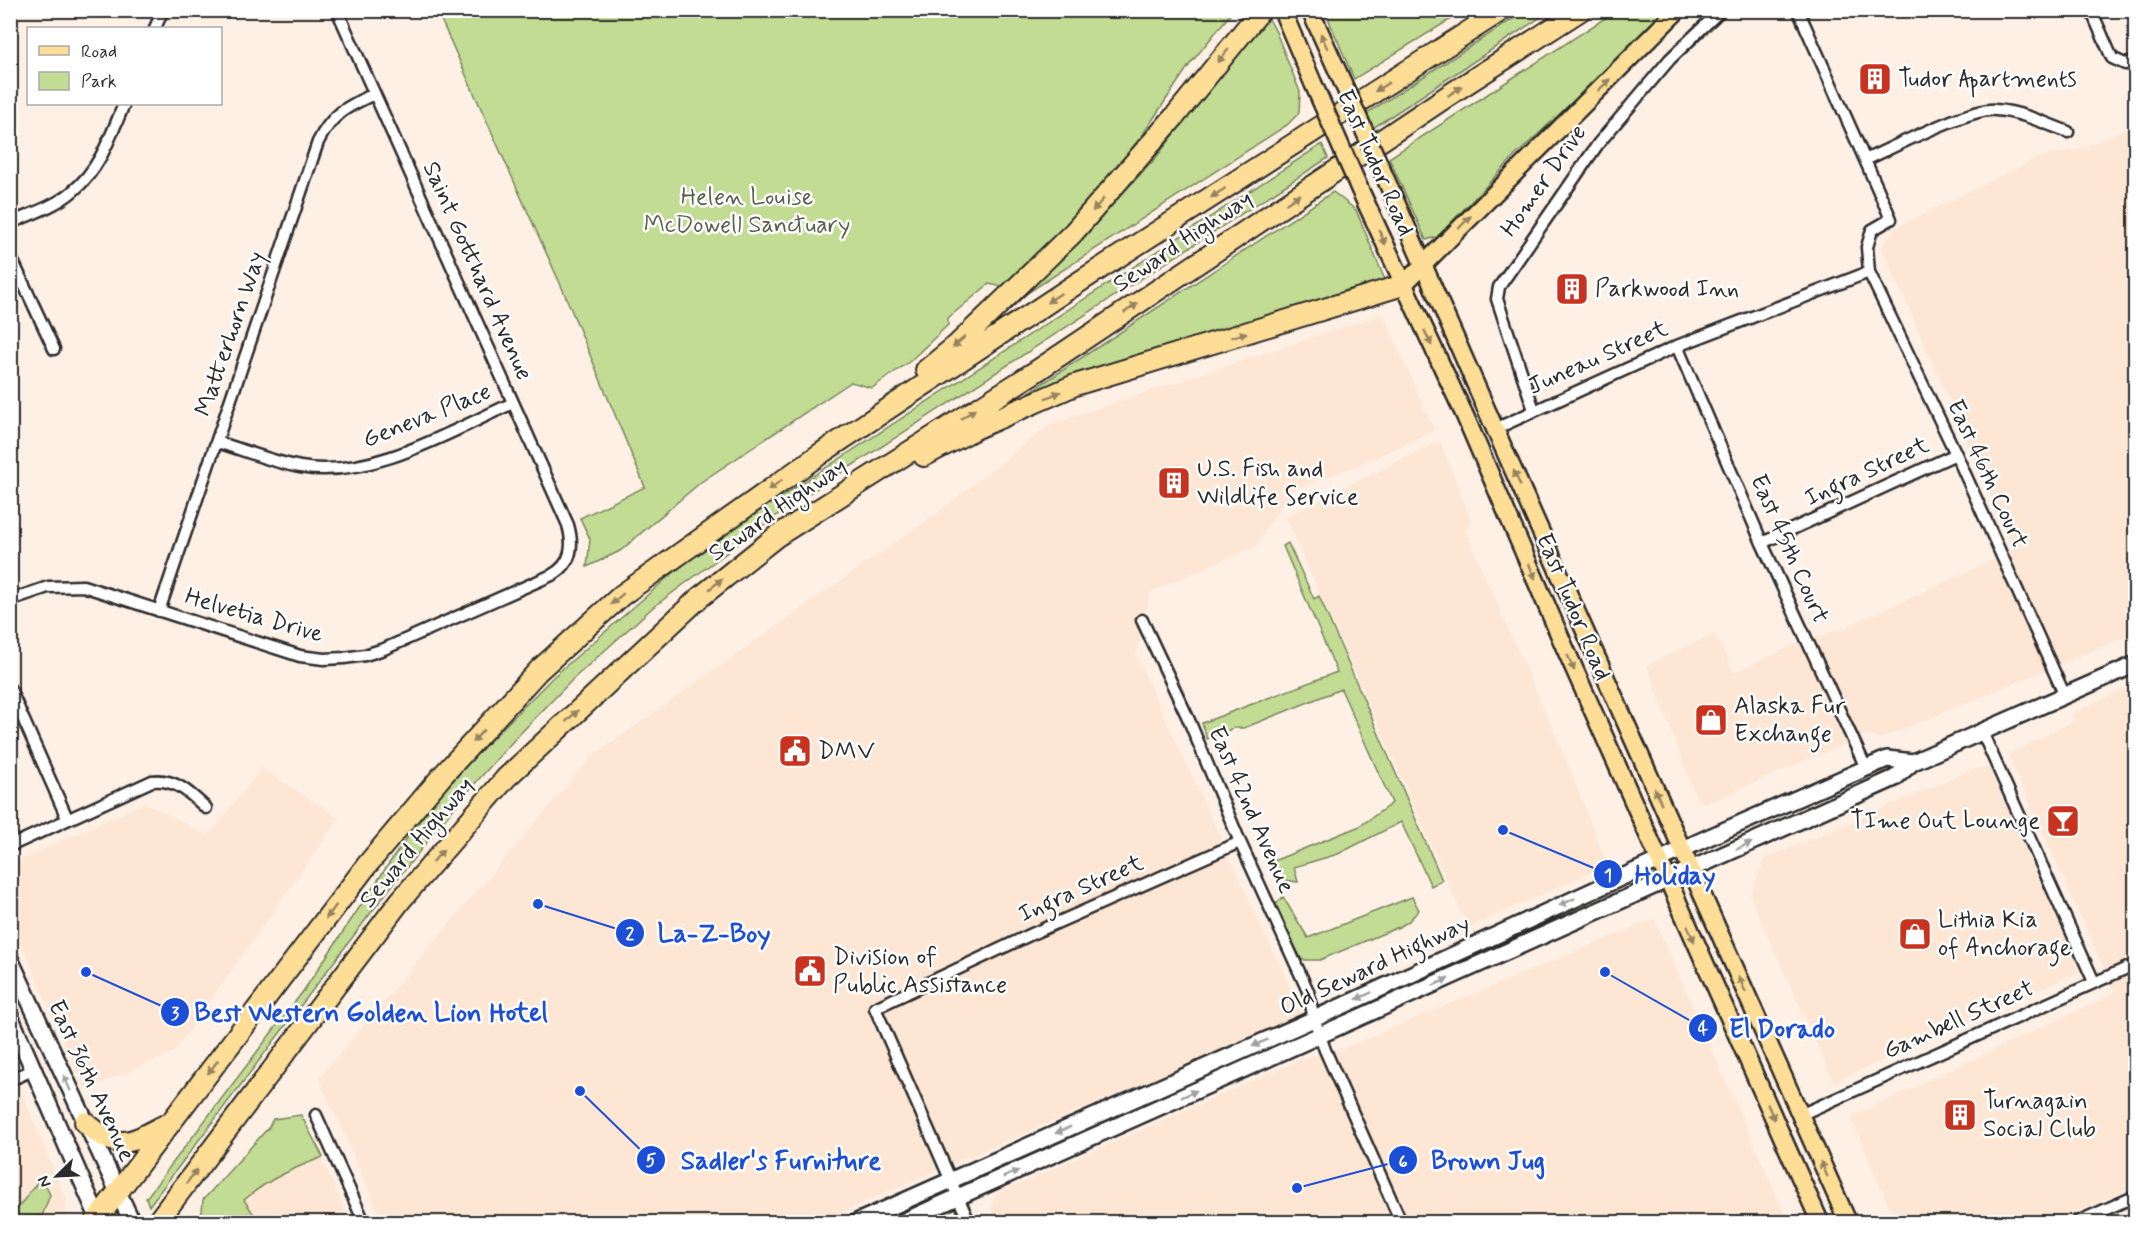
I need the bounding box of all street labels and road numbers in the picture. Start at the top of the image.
street label: East Tudor Road [1329,85,1421,241]
street label: Homer Drive [1494,119,1594,243]
street label: Saint Gotthard Avenue [415,157,539,385]
street label: Seward Highway [1107,184,1260,302]
street label: Matterhorn Way [188,247,274,421]
street label: Juneau Street [1523,313,1673,403]
street label: Geneva Place [358,376,496,456]
street label: East 46th Court [1939,395,2035,553]
street label: Ingra Street [1800,430,1935,517]
street label: Seward Highway [703,451,854,571]
street label: East 45th Court [1742,470,1836,628]
street label: East Tudor Road [1528,529,1618,685]
street label: Helvetia Drive [181,581,327,651]
street label: East 42nd Avenue [1200,722,1302,899]
street label: Seward Highway [353,771,483,916]
street label: Ingra Street [1014,848,1149,933]
street label: Old Seward Highway [1275,908,1476,1026]
street label: Gambell Street [1879,973,2039,1067]
street label: East 36th Avenue [40,995,142,1167]

